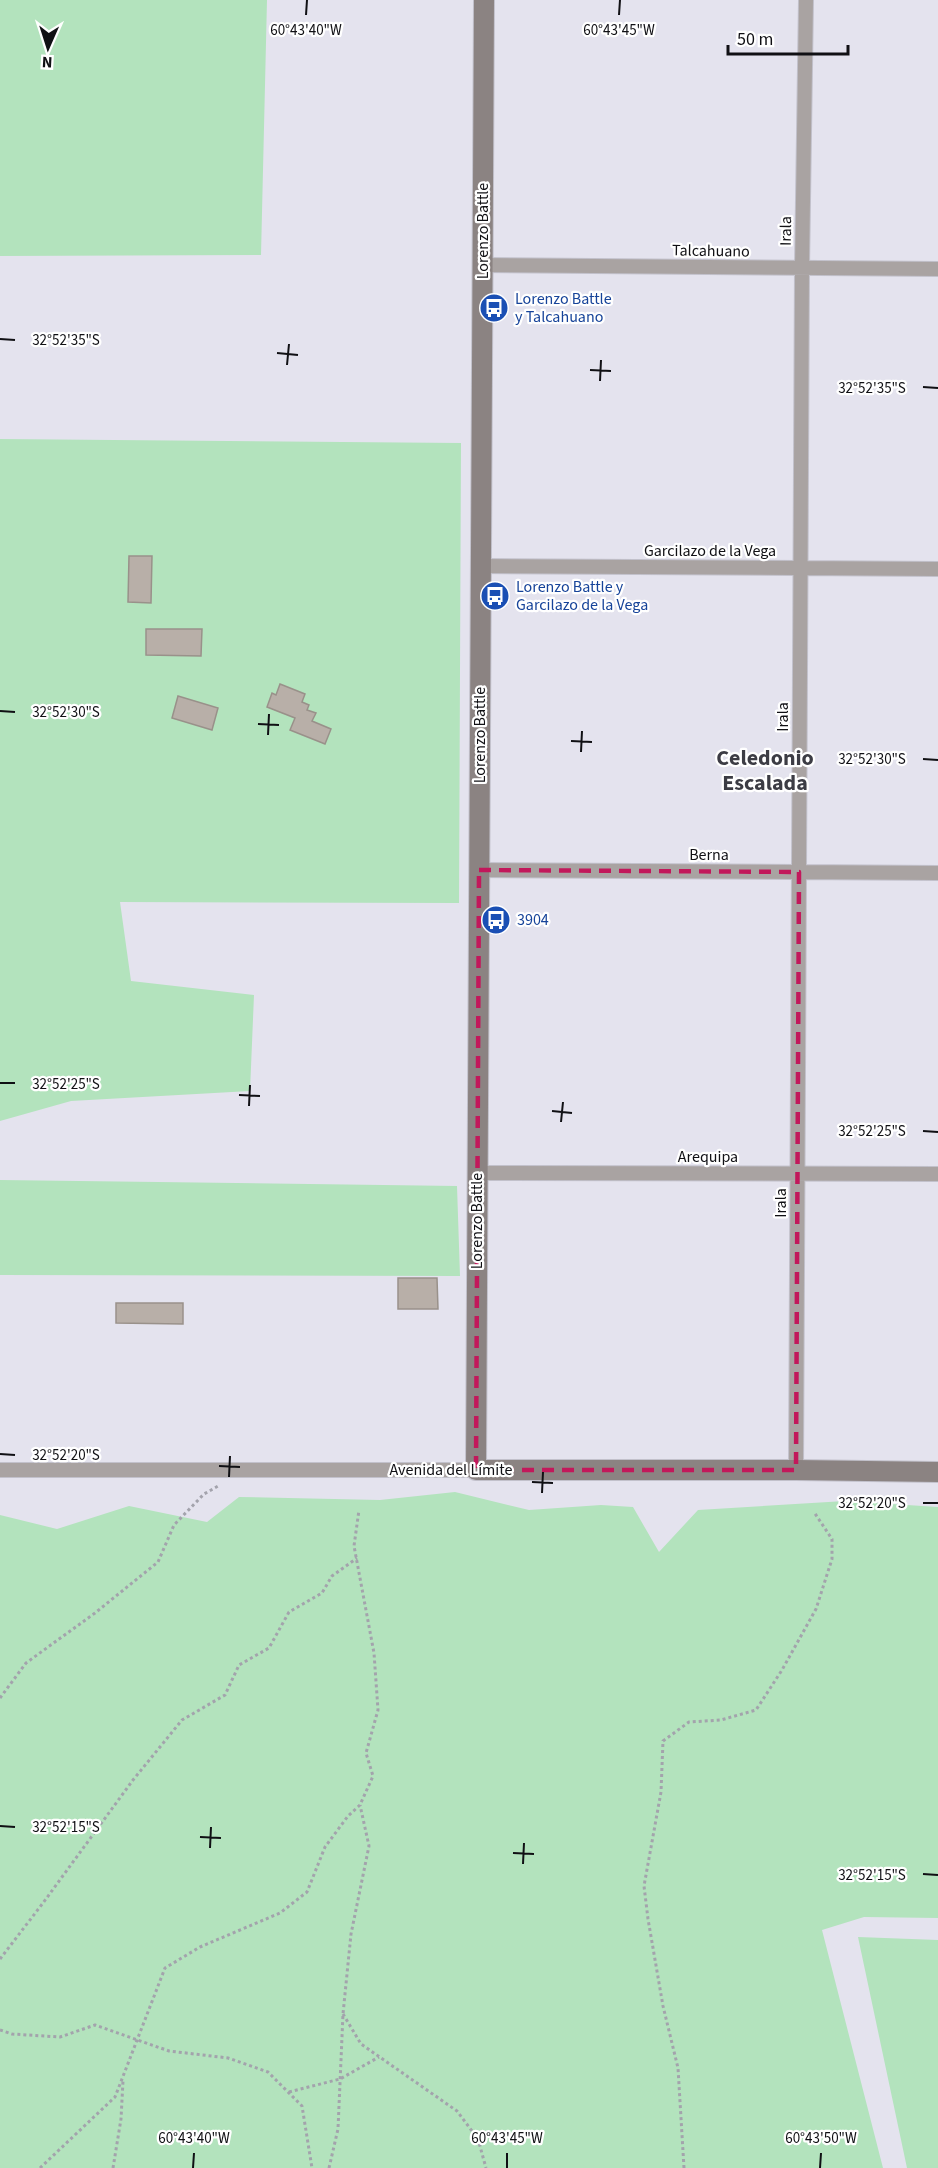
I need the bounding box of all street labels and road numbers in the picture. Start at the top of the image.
street label: Lorenzo Battle [472,183,494,279]
street label: Irala [775,216,797,246]
street label: Talcahuano [672,239,750,263]
street label: Garcilazo de la Vega [644,540,776,562]
street label: Lorenzo Battle [469,687,491,783]
street label: Irala [772,702,794,732]
street label: Berna [689,844,729,866]
street label: Arequipa [678,1146,738,1168]
street label: Lorenzo Battle [466,1173,488,1269]
street label: Irala [770,1188,792,1218]
street label: Avenida del Límite [390,1459,513,1481]

